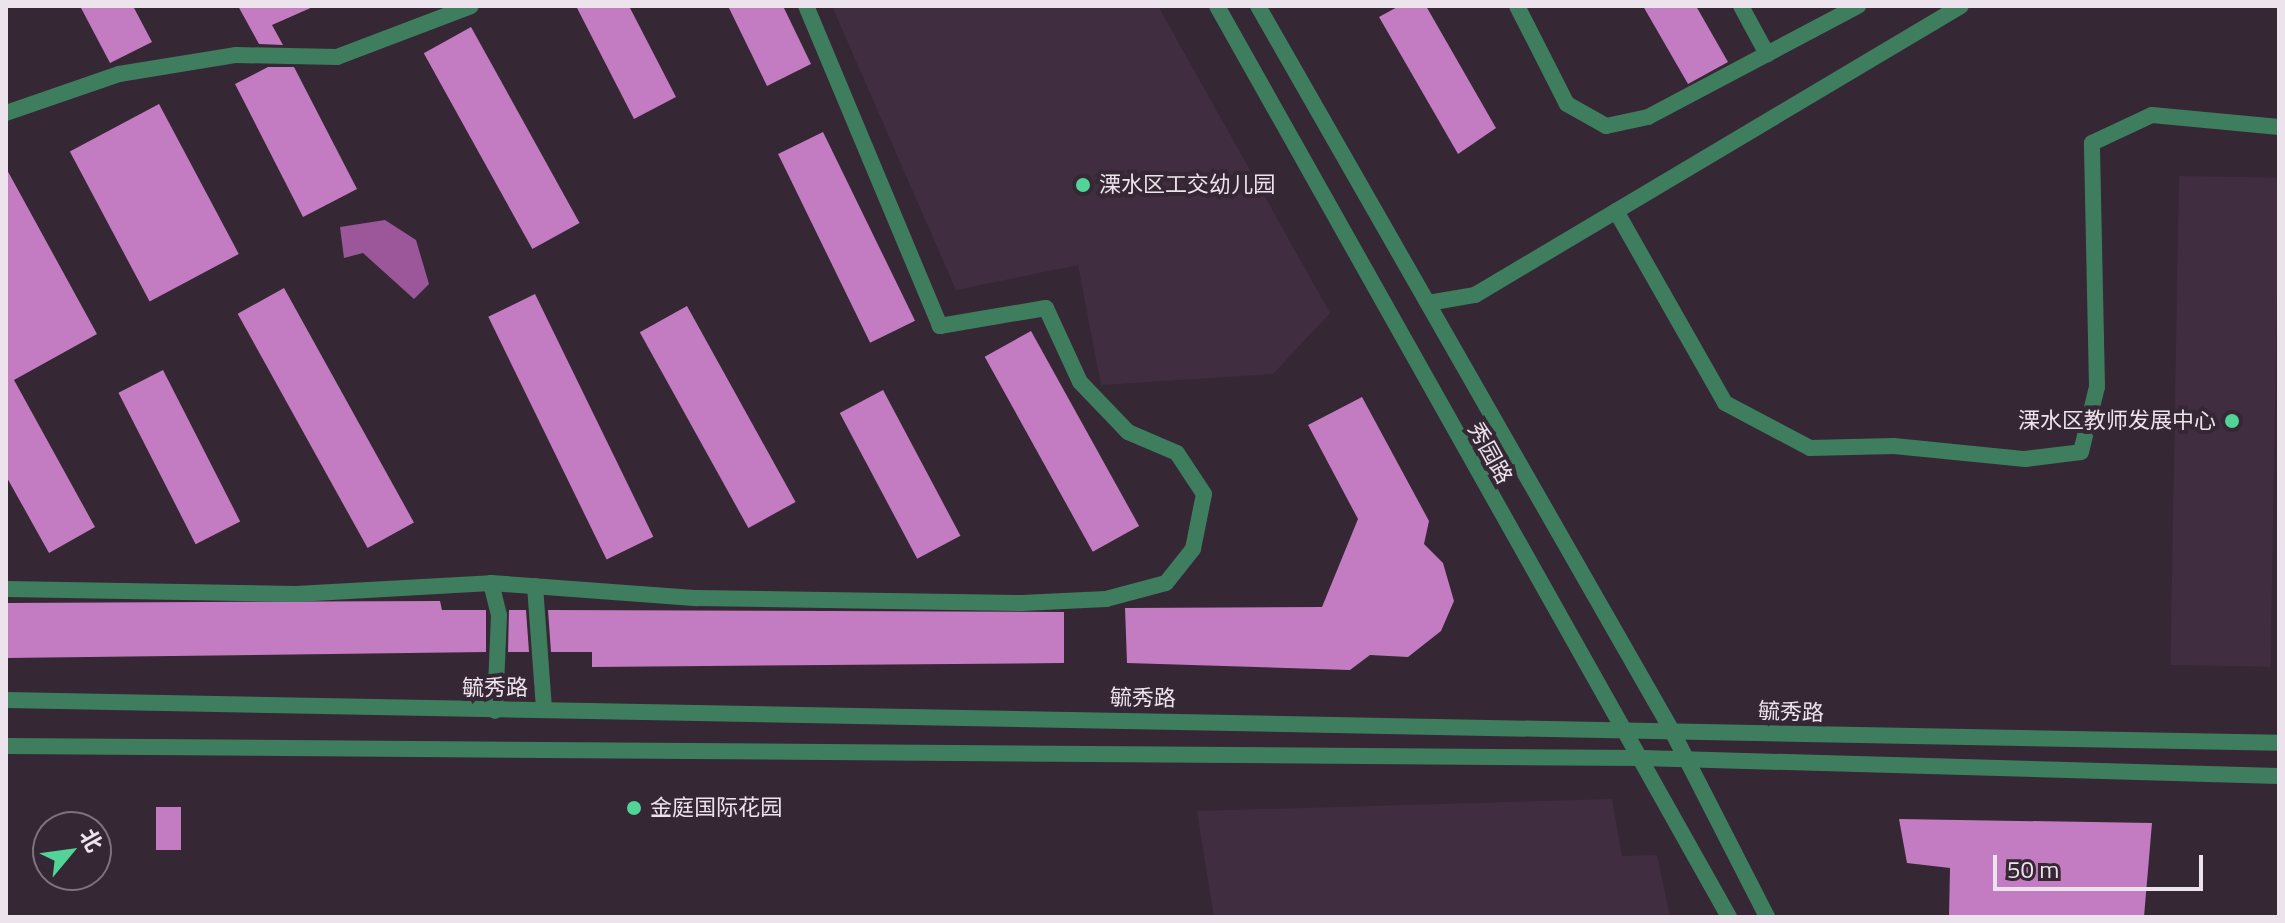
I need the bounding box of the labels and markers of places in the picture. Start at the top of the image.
place label: 溧水区工交幼儿园 [1099,172,1275,198]
marker: 溧水区工交幼儿园 [1074,176,1092,194]
place label: 溧水区教师发展中心 [2018,408,2216,434]
marker: 溧水区教师发展中心 [2223,412,2241,430]
place label: 金庭国际花园 [650,795,782,821]
marker: 金庭国际花园 [625,799,643,817]

